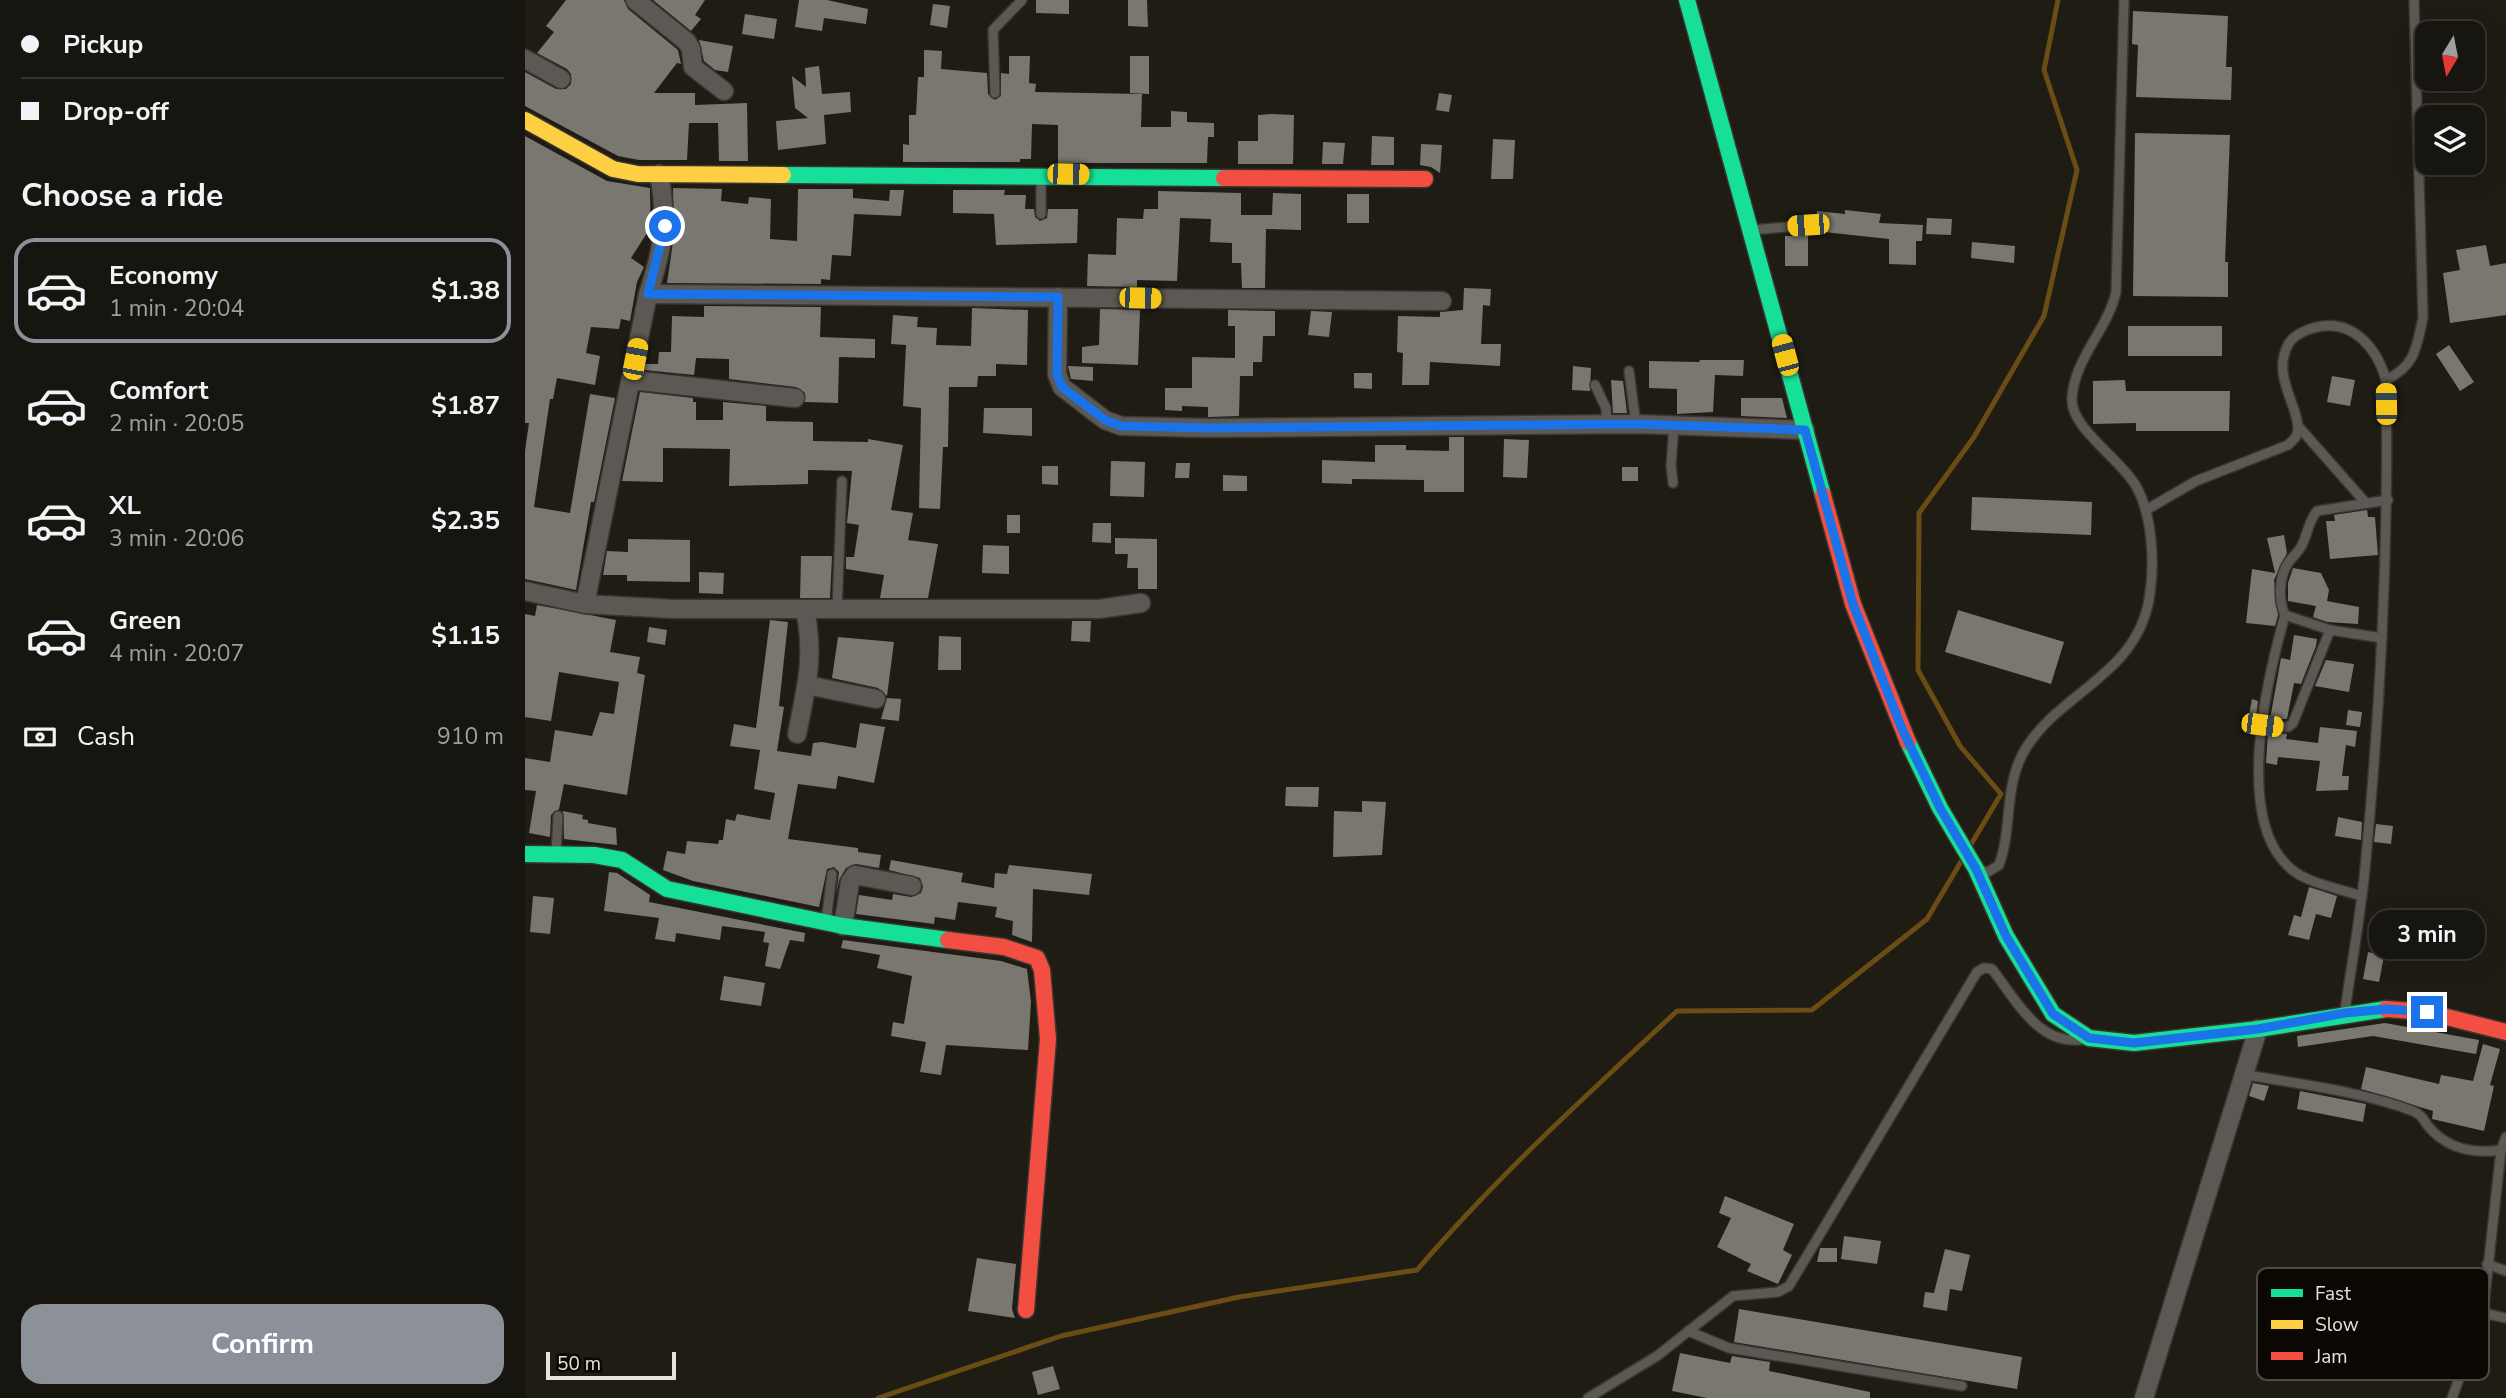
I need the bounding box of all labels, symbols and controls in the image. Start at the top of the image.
north arrow [2415,21,2485,91]
map controls [2415,21,2485,175]
text: Pickup [63,27,143,62]
text: Drop-off [63,94,169,129]
button: layers [2415,105,2485,175]
car [1047,163,1090,185]
text: Choose a ride [21,174,223,217]
route start [649,210,681,242]
car [1787,213,1830,237]
text: Economy [109,258,218,293]
icon: car [25,259,88,322]
text: $1.38 [431,273,500,308]
car [1119,287,1162,309]
text: 1 min · 20:04 [109,293,244,324]
car [1770,332,1801,378]
car [621,336,650,382]
text: Comfort [109,373,209,408]
icon: car [25,374,88,437]
car [2376,383,2397,425]
text: $1.87 [431,388,500,423]
text: 2 min · 20:05 [109,408,244,439]
text: XL [109,488,141,523]
icon: car [25,489,88,552]
text: $2.35 [431,503,500,538]
text: 3 min · 20:06 [109,523,244,554]
text: Green [109,603,182,638]
icon: car [25,604,88,667]
text: $1.15 [431,618,500,653]
text: 4 min · 20:07 [109,638,244,669]
car [2240,712,2285,738]
icon: cash [21,718,59,756]
text: Cash [77,719,135,754]
text: 910 m [437,721,504,752]
callout: 3 min [2369,911,2485,960]
text: 3 min [2397,919,2457,950]
route end [2411,996,2443,1028]
legend [2257,1268,2489,1380]
text: Fast [2315,1281,2351,1307]
button: Confirm [21,1304,504,1384]
text: Slow [2315,1312,2359,1338]
text: Jam [2314,1344,2348,1370]
scale bar [546,1349,675,1381]
text: 50 m [557,1351,601,1377]

